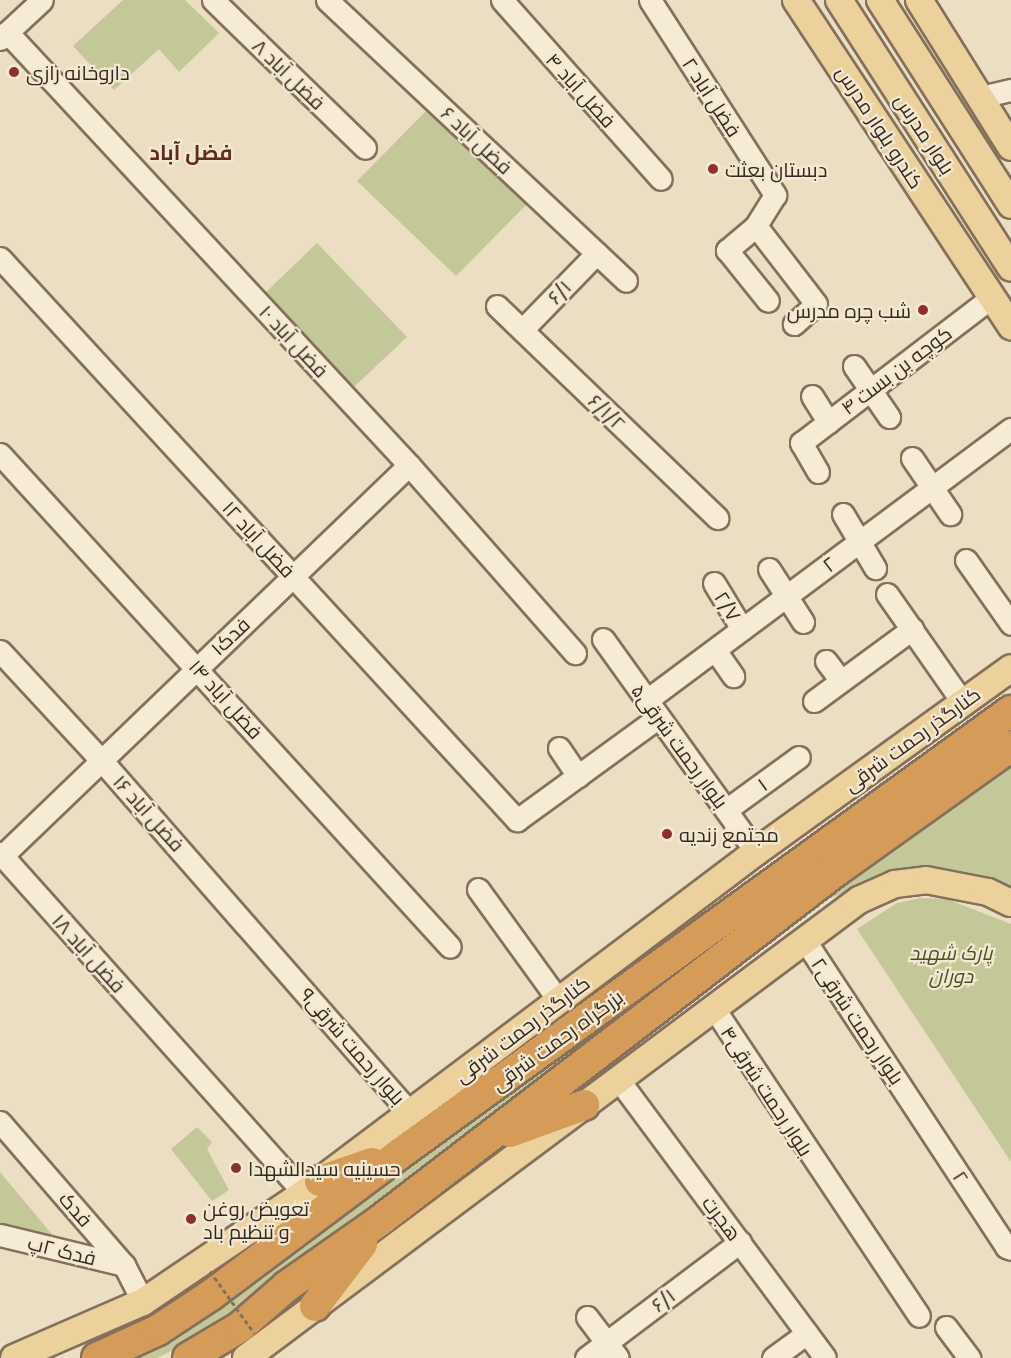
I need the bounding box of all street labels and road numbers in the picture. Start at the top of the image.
street label: فضل آباد ۸ [248,34,330,114]
street label: فضل آباد ۴ [541,48,621,132]
street label: فضل آباد ۲ [678,53,746,141]
street label: کندرو بلوار مدرس [831,61,929,193]
street label: بلوار مدرس [890,89,960,179]
street label: فضل آباد ۶ [436,101,518,179]
street label: ۶/۱ [542,275,576,309]
street label: فضل آباد ۱۰ [254,300,334,382]
street label: کوچه بن بست ۴ [836,321,956,419]
street label: ۶/۱/۲ [584,389,630,435]
street label: فضل آباد ۱۲ [218,496,300,582]
street label: ۲ [818,551,840,577]
street label: ۲/۷ [710,587,746,625]
street label: فدک۱ [205,612,255,660]
street label: فضل آباد ۱۴ [184,654,268,744]
street label: ۵بلوار رحمت شرقی [627,679,733,813]
street label: کنارگذر رحمت شرقی [839,681,985,797]
street label: فضل آباد ۱۶ [108,770,190,856]
street label: ۱ [752,772,772,796]
street label: فضل آباد ۱۸ [47,909,131,997]
street label: بلوار رحمت شرقی۲ [807,953,909,1089]
street label: کنارگذر رحمت شرقی [450,970,594,1088]
street label: بلوار رحمت شرقی۹ [295,982,411,1110]
street label: بزرگراه رحمت شرقی [486,984,628,1096]
street label: بلوار رحمت شرقی۴ [716,1021,818,1161]
street label: ۲ [948,1166,974,1188]
street label: فدک [54,1187,98,1231]
street label: هجرت [697,1191,747,1245]
street label: فدک ۲پ [25,1230,99,1270]
street label: ۶/۱ [646,1283,680,1317]

